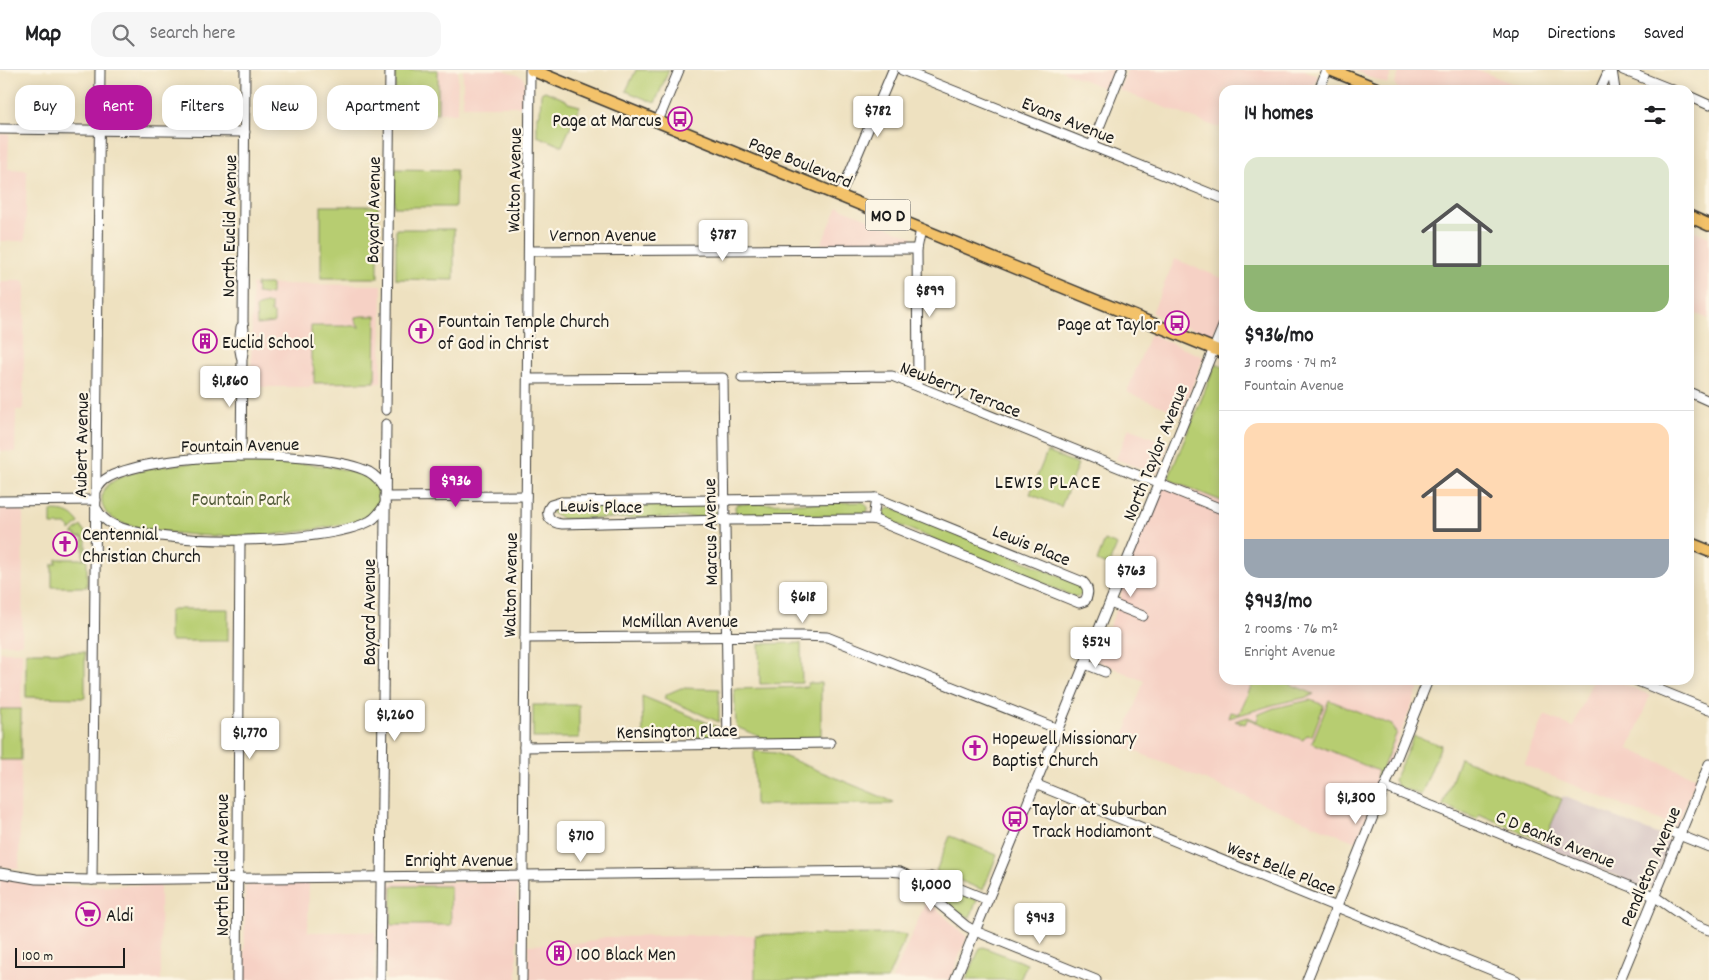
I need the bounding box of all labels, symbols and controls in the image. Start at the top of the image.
search box [91,12,441,57]
text: Map [25,18,61,52]
icon: search [109,21,137,49]
text: Search here [149,21,235,48]
text: Map [1492,22,1519,47]
text: Directions [1547,22,1616,47]
text: Saved [1644,22,1684,47]
chip: Buy [15,85,75,130]
chip: Rent [85,85,152,130]
chip: Filters [162,85,243,130]
chip: New [253,85,317,130]
chip: Apartment [327,85,438,130]
street label: Evans Avenue [1017,91,1118,153]
pin: $782 [848,96,908,138]
text: $782 [864,100,892,123]
text: 14 homes [1244,100,1314,130]
icon: filters [1641,101,1669,129]
bus stop icon: Page at Marcus [667,106,693,132]
place label: Page at Marcus [552,109,662,136]
street label: Walton Avenue [502,127,531,233]
street label: Page Boulevard [744,131,856,197]
street label: North Euclid Avenue [217,155,246,298]
street label: Bayard Avenue [361,156,390,264]
icon: home [1412,190,1502,280]
road number: MO D [866,200,910,230]
pin: $787 [693,220,753,262]
street label: Vernon Avenue [550,224,656,251]
text: $787 [710,224,736,247]
pin: $899 [900,276,960,318]
text: $899 [915,280,945,303]
place label: Fountain Temple Church of God in Christ [438,310,609,359]
bus stop icon: Page at Taylor [1164,310,1190,336]
place label: Page at Taylor [1057,313,1160,340]
church icon: Fountain Temple Church of God in Christ [408,318,434,344]
text: $936/mo [1244,322,1314,352]
building icon: Euclid School [192,328,218,354]
place label: Euclid School [222,331,314,358]
text: 3 rooms · 74 m² [1244,352,1337,375]
street label: Newberry Terrace [895,356,1024,427]
pin: $1,860 [189,366,271,408]
text: $1,860 [211,370,249,393]
text: Fountain Avenue [1244,375,1344,398]
street label: North Taylor Avenue [1117,381,1197,526]
street label: Aubert Avenue [69,392,98,498]
street label: Fountain Avenue [181,433,299,462]
icon: home [1412,455,1502,545]
pin: $936 [426,466,486,508]
text: $936 [441,470,471,493]
district label: LEWIS PLACE [995,470,1101,498]
street label: Marcus Avenue [698,478,727,586]
park label: Fountain Park [192,488,291,515]
street label: Lewis Place [560,494,642,523]
street label: Lewis Place [987,519,1074,575]
place label: Centennial Christian Church [82,523,201,572]
church icon: Centennial Christian Church [52,531,78,557]
street label: Walton Avenue [498,532,527,638]
pin: $763 [1101,556,1161,598]
street label: Bayard Avenue [358,559,385,665]
text: $763 [1116,560,1146,583]
pin: $618 [773,582,833,624]
text: $618 [790,586,816,609]
text: $943/mo [1244,588,1312,618]
street label: McMillan Avenue [622,610,738,637]
text: 2 rooms · 76 m² [1244,618,1338,641]
pin: $524 [1066,626,1126,669]
text: $524 [1081,631,1111,654]
text: Enright Avenue [1244,641,1335,664]
pin: $1,260 [354,700,436,742]
text: $1,260 [376,704,414,727]
pin: $1,770 [209,718,291,760]
street label: Kensington Place [616,719,738,748]
text: $1,770 [232,722,268,745]
place label: Hopewell Missionary Baptist Church [992,727,1137,776]
church icon: Hopewell Missionary Baptist Church [962,735,988,761]
pin: $1,300 [1315,782,1397,825]
text: $1,300 [1336,787,1376,810]
street label: North Euclid Avenue [211,794,238,936]
place label: Taylor at Suburban Track Hodiamont [1032,798,1167,847]
street label: Pendleton Avenue [1615,803,1690,932]
street label: C D Banks Avenue [1491,805,1618,877]
bus stop icon: Taylor at Suburban Track Hodiamont [1002,806,1028,832]
pin: $710 [551,820,611,863]
text: $710 [568,825,594,848]
street label: West Belle Place [1222,836,1339,904]
street label: Enright Avenue [405,849,513,876]
pin: $1,000 [890,870,972,912]
text: $1,000 [911,874,951,897]
supermarket icon: Aldi [75,901,101,927]
pin: $943 [1010,902,1070,945]
place label: Aldi [106,904,134,931]
text: $943 [1025,907,1055,930]
building icon: 100 Black Men [546,940,572,966]
place label: 100 Black Men [576,943,676,970]
scale bar [15,945,125,968]
text: 100 m [22,947,53,967]

